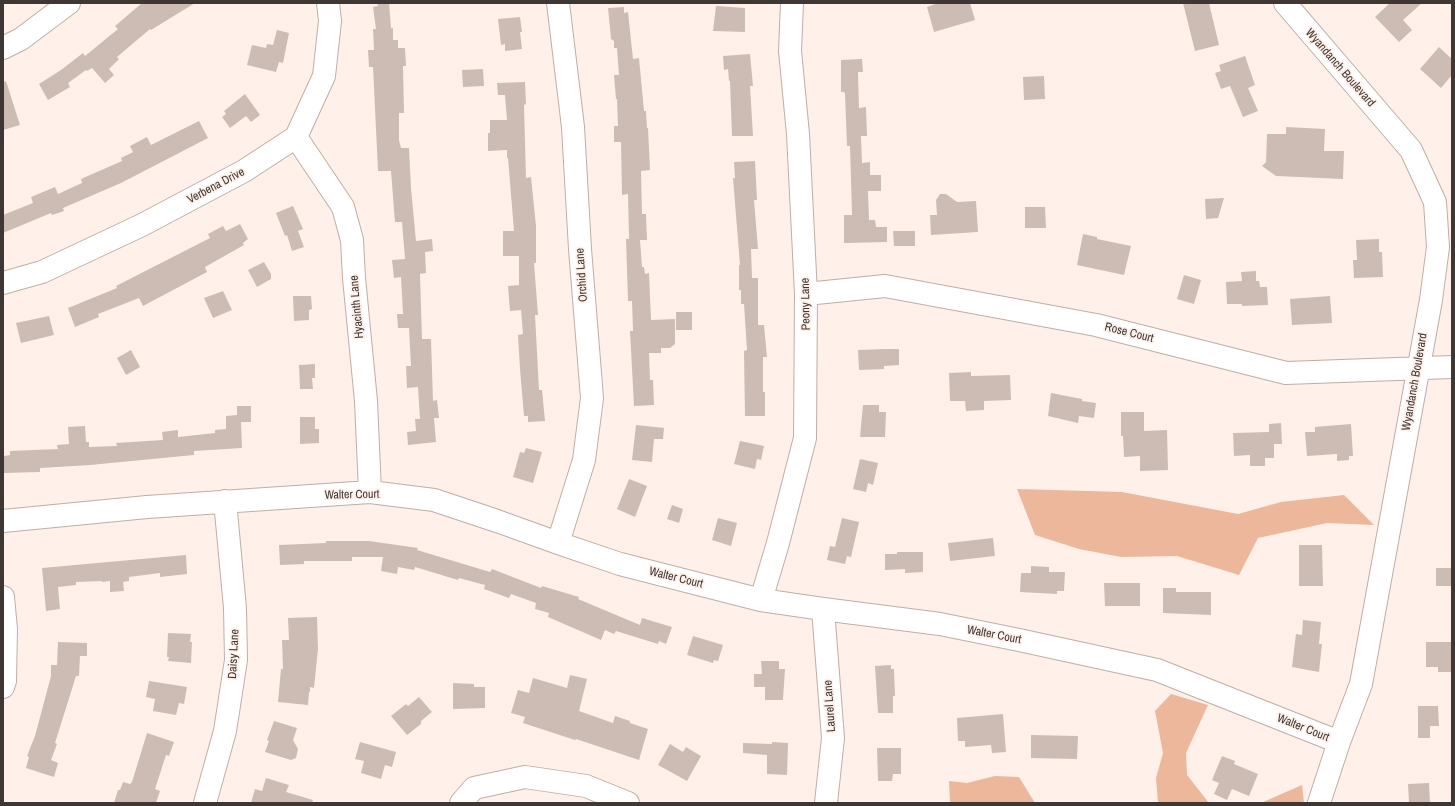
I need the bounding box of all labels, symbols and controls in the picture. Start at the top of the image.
street label: Wyandanch Boulevard [1302,26,1378,110]
street label: Verbena Drive [185,165,247,207]
street label: Orchid Lane [573,247,591,303]
street label: Hyacinth Lane [347,275,367,339]
street label: Peony Lane [798,278,814,330]
street label: Rose Court [1103,320,1155,346]
street label: Wyandanch Boulevard [1399,332,1431,432]
street label: Walter Court [324,487,380,503]
street label: Walter Court [648,564,704,592]
street label: Walter Court [966,623,1022,647]
street label: Daisy Lane [226,629,242,679]
street label: Laurel Lane [821,680,839,732]
street label: Walter Court [1275,711,1331,745]

